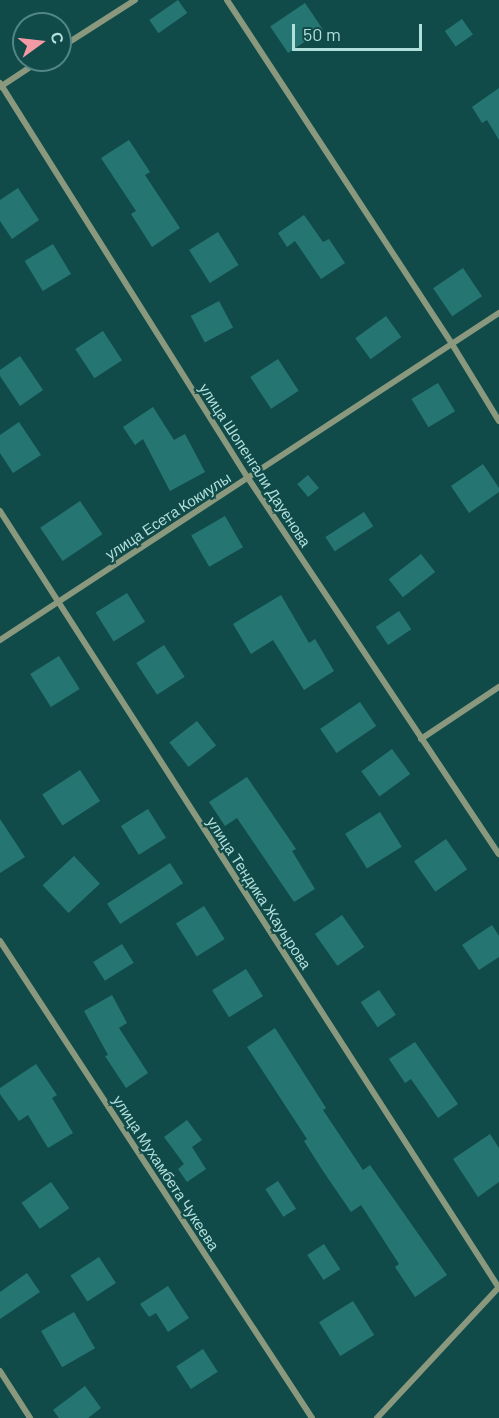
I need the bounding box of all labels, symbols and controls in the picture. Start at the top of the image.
north arrow [12,12,72,72]
scale bar [295,12,426,50]
text: 50 m [303,23,341,45]
text: С [47,30,69,46]
street label: улица Шопенгали Дауенова [195,380,315,550]
street label: улица Есета Кокиулы [102,469,234,563]
street label: улица Тендика Жауырова [203,814,315,972]
street label: улица Мухамбета Чукеева [109,1092,223,1254]

